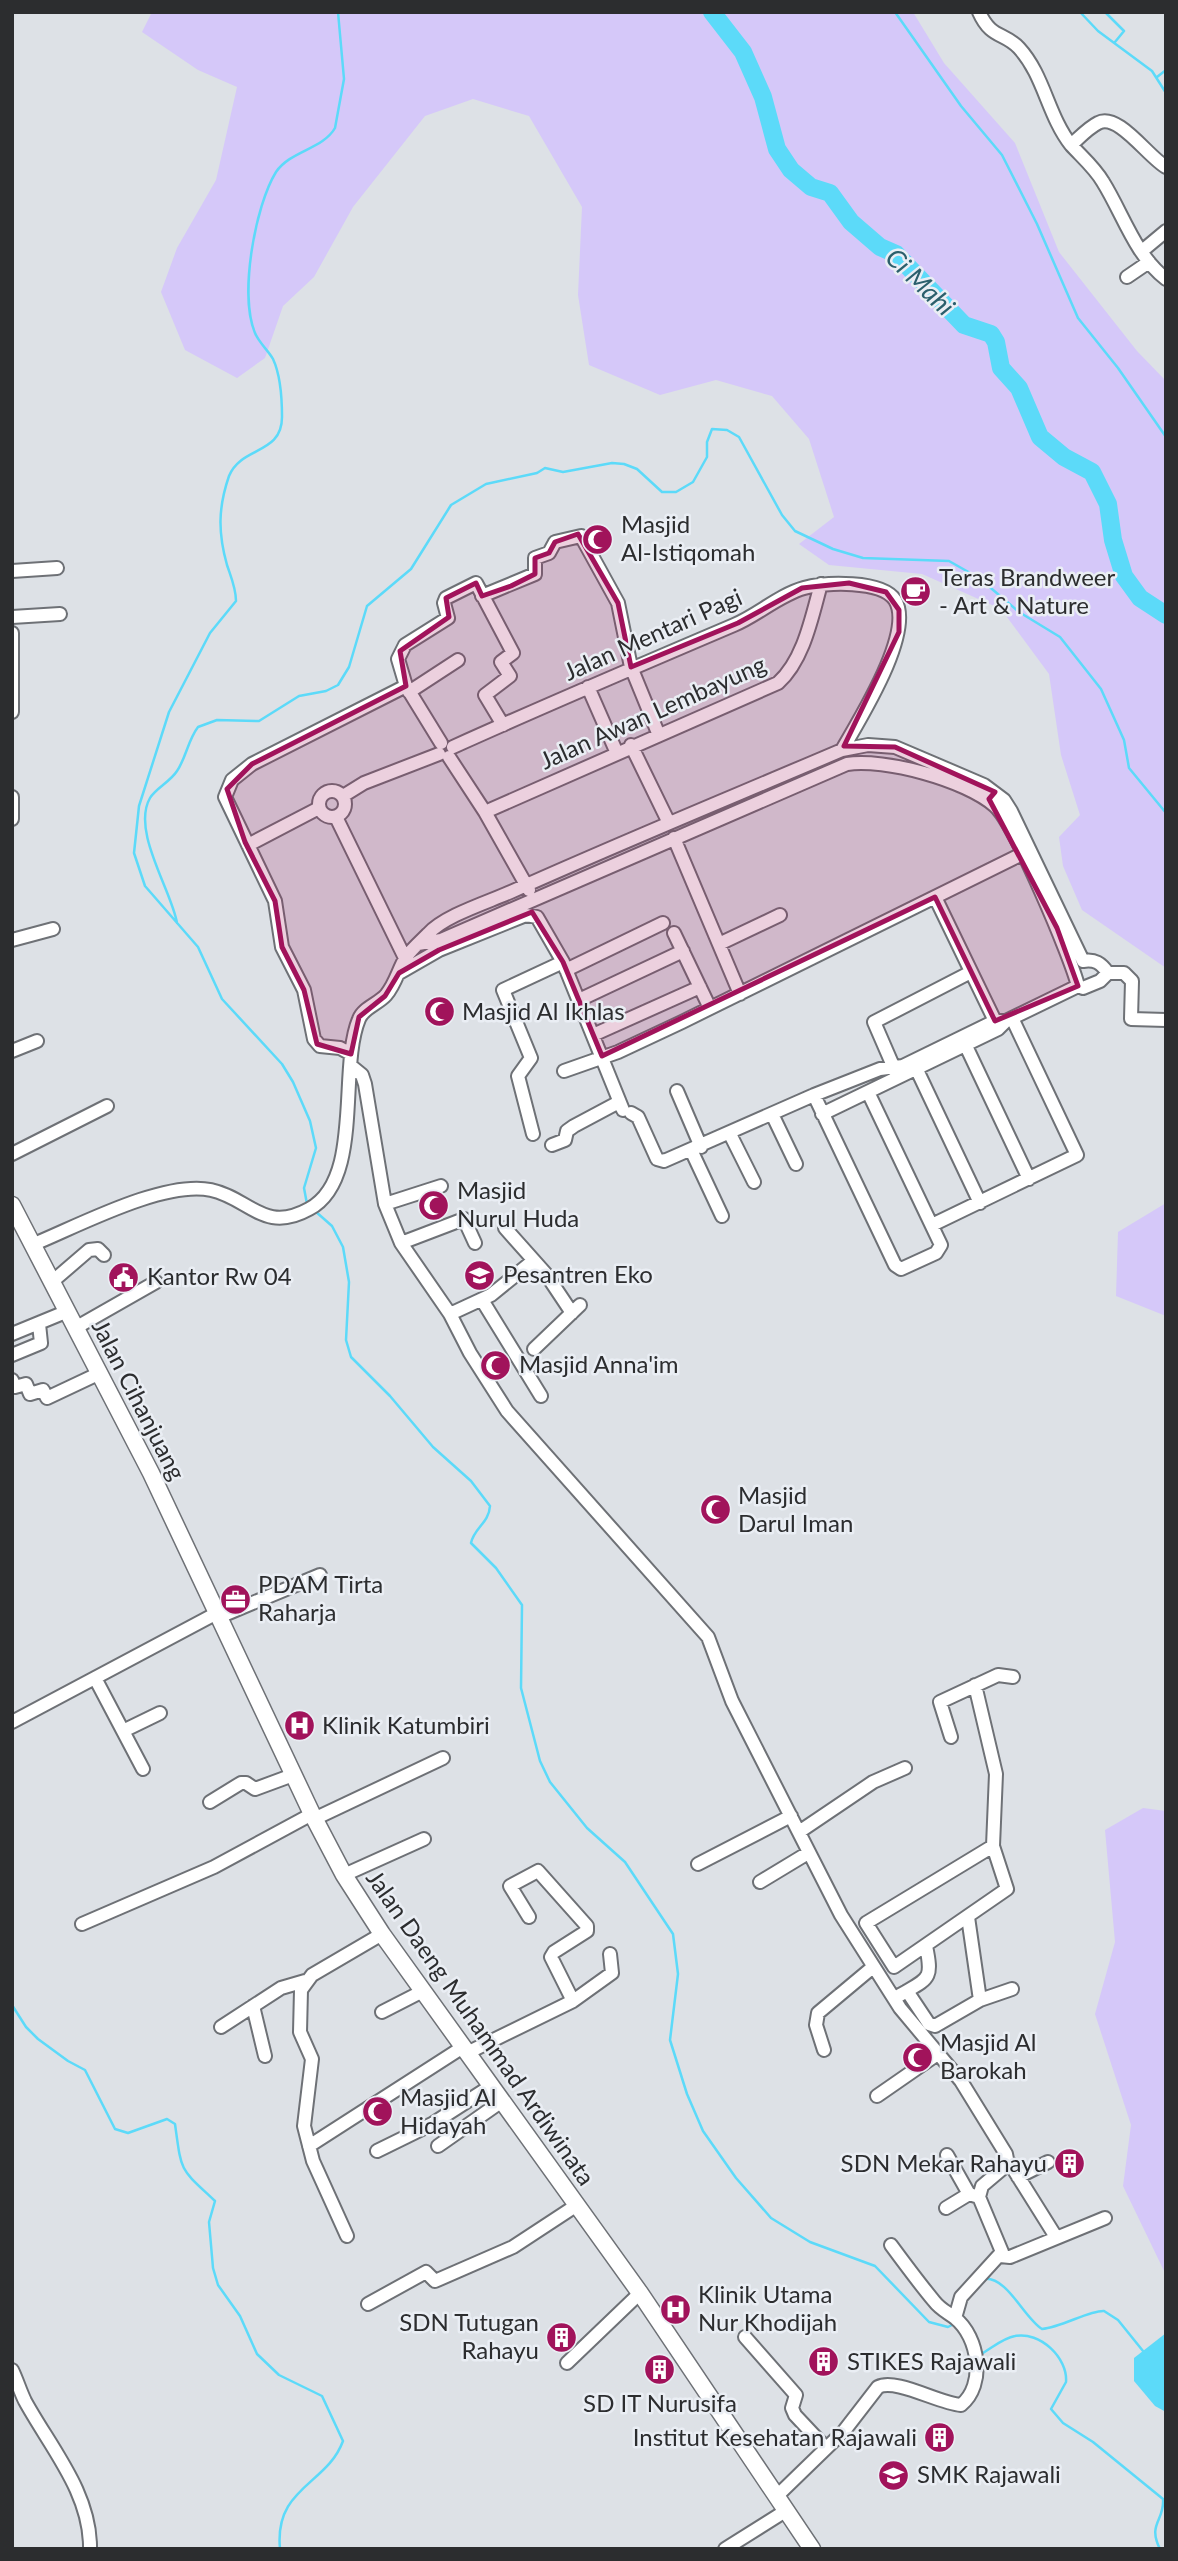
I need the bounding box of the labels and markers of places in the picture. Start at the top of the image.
place label: Masjid Al-Istiqomah [621,509,755,566]
mosque icon: Masjid Al-Istiqomah [581,522,615,556]
place label: Teras Brandweer - Art & Nature [939,562,1116,619]
cafe icon: Teras Brandweer - Art & Nature [899,575,933,609]
mosque icon: Masjid Al Ikhlas [422,995,456,1029]
place label: Masjid Al Ikhlas [462,996,625,1025]
place label: Masjid Nurul Huda [457,1175,579,1232]
mosque icon: Masjid Nurul Huda [417,1188,451,1222]
school or university icon: Pesantren Eko [463,1258,497,1292]
place label: Pesantren Eko [503,1259,653,1288]
public building icon: Kantor Rw 04 [107,1260,141,1294]
place label: Kantor Rw 04 [147,1261,292,1290]
mosque icon: Masjid Anna'im [479,1348,513,1382]
place label: Masjid Anna'im [519,1349,679,1378]
place label: Masjid Darul Iman [738,1480,853,1537]
mosque icon: Masjid Darul Iman [698,1493,732,1527]
place label: PDAM Tirta Raharja [258,1569,383,1626]
office icon: PDAM Tirta Raharja [218,1582,252,1616]
hospital icon: Klinik Katumbiri [282,1709,316,1743]
place label: Klinik Katumbiri [322,1710,490,1739]
place label: Masjid Al Barokah [940,2027,1036,2084]
mosque icon: Masjid Al Barokah [900,2040,934,2074]
place label: Masjid Al Hidayah [400,2082,496,2139]
mosque icon: Masjid Al Hidayah [360,2095,394,2129]
building icon: SDN Mekar Rahayu [1053,2147,1087,2181]
place label: SDN Mekar Rahayu [841,2148,1047,2177]
place label: Klinik Utama Nur Khodijah [698,2279,837,2336]
hospital icon: Klinik Utama Nur Khodijah [658,2292,692,2326]
place label: SDN Tutugan Rahayu [399,2307,539,2364]
building icon: SDN Tutugan Rahayu [545,2320,579,2354]
building icon: STIKES Rajawali [807,2345,841,2379]
place label: STIKES Rajawali [847,2346,1016,2375]
building icon: SD IT Nurusifa [643,2353,677,2387]
place label: SD IT Nurusifa [583,2388,737,2417]
building icon: Institut Kesehatan Rajawali [923,2421,957,2455]
place label: Institut Kesehatan Rajawali [633,2422,917,2451]
school or university icon: SMK Rajawali [877,2458,911,2492]
place label: SMK Rajawali [917,2459,1061,2488]

